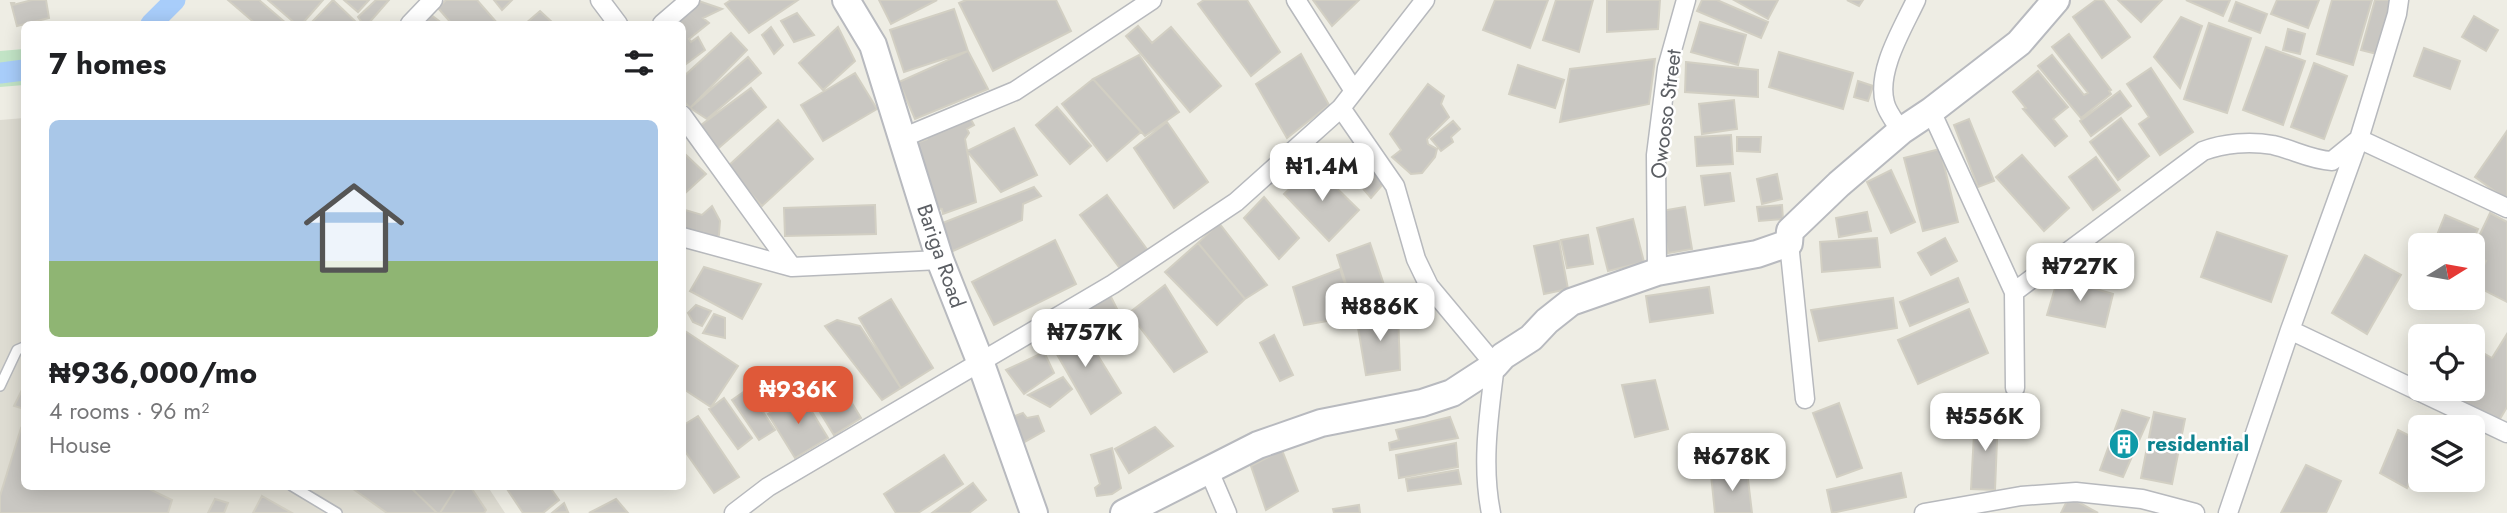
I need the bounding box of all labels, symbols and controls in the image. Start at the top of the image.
text: 7 homes [49,42,166,85]
icon: filters [620,44,658,82]
street label: Owooso Street [1643,48,1689,180]
pin: ₦1.4M [1273,144,1371,203]
text: ₦1.4M [1286,149,1358,183]
icon: home [291,165,417,291]
street label: Bariga Road [909,200,973,312]
north arrow [2408,233,2485,310]
map controls [2408,233,2485,492]
pin: ₦727K [2031,244,2129,303]
text: ₦727K [2042,249,2118,283]
pin: ₦886K [1331,284,1429,343]
text: ₦886K [1342,289,1418,323]
pin: ₦757K [1036,310,1134,369]
text: ₦757K [1047,315,1123,349]
button: locate [2408,324,2485,401]
text: ₦936,000/mo [49,351,257,394]
pin: ₦936K [749,366,847,426]
text: ₦936K [759,372,837,406]
pin: ₦556K [1936,393,2034,453]
text: 4 rooms · 96 m² [49,394,209,428]
text: ₦556K [1946,399,2024,433]
button: layers [2408,415,2485,492]
building icon: residential [2107,427,2141,461]
text: House [49,428,111,462]
place label: residential [2147,429,2249,459]
pin: ₦678K [1683,434,1781,493]
text: ₦678K [1694,439,1770,473]

